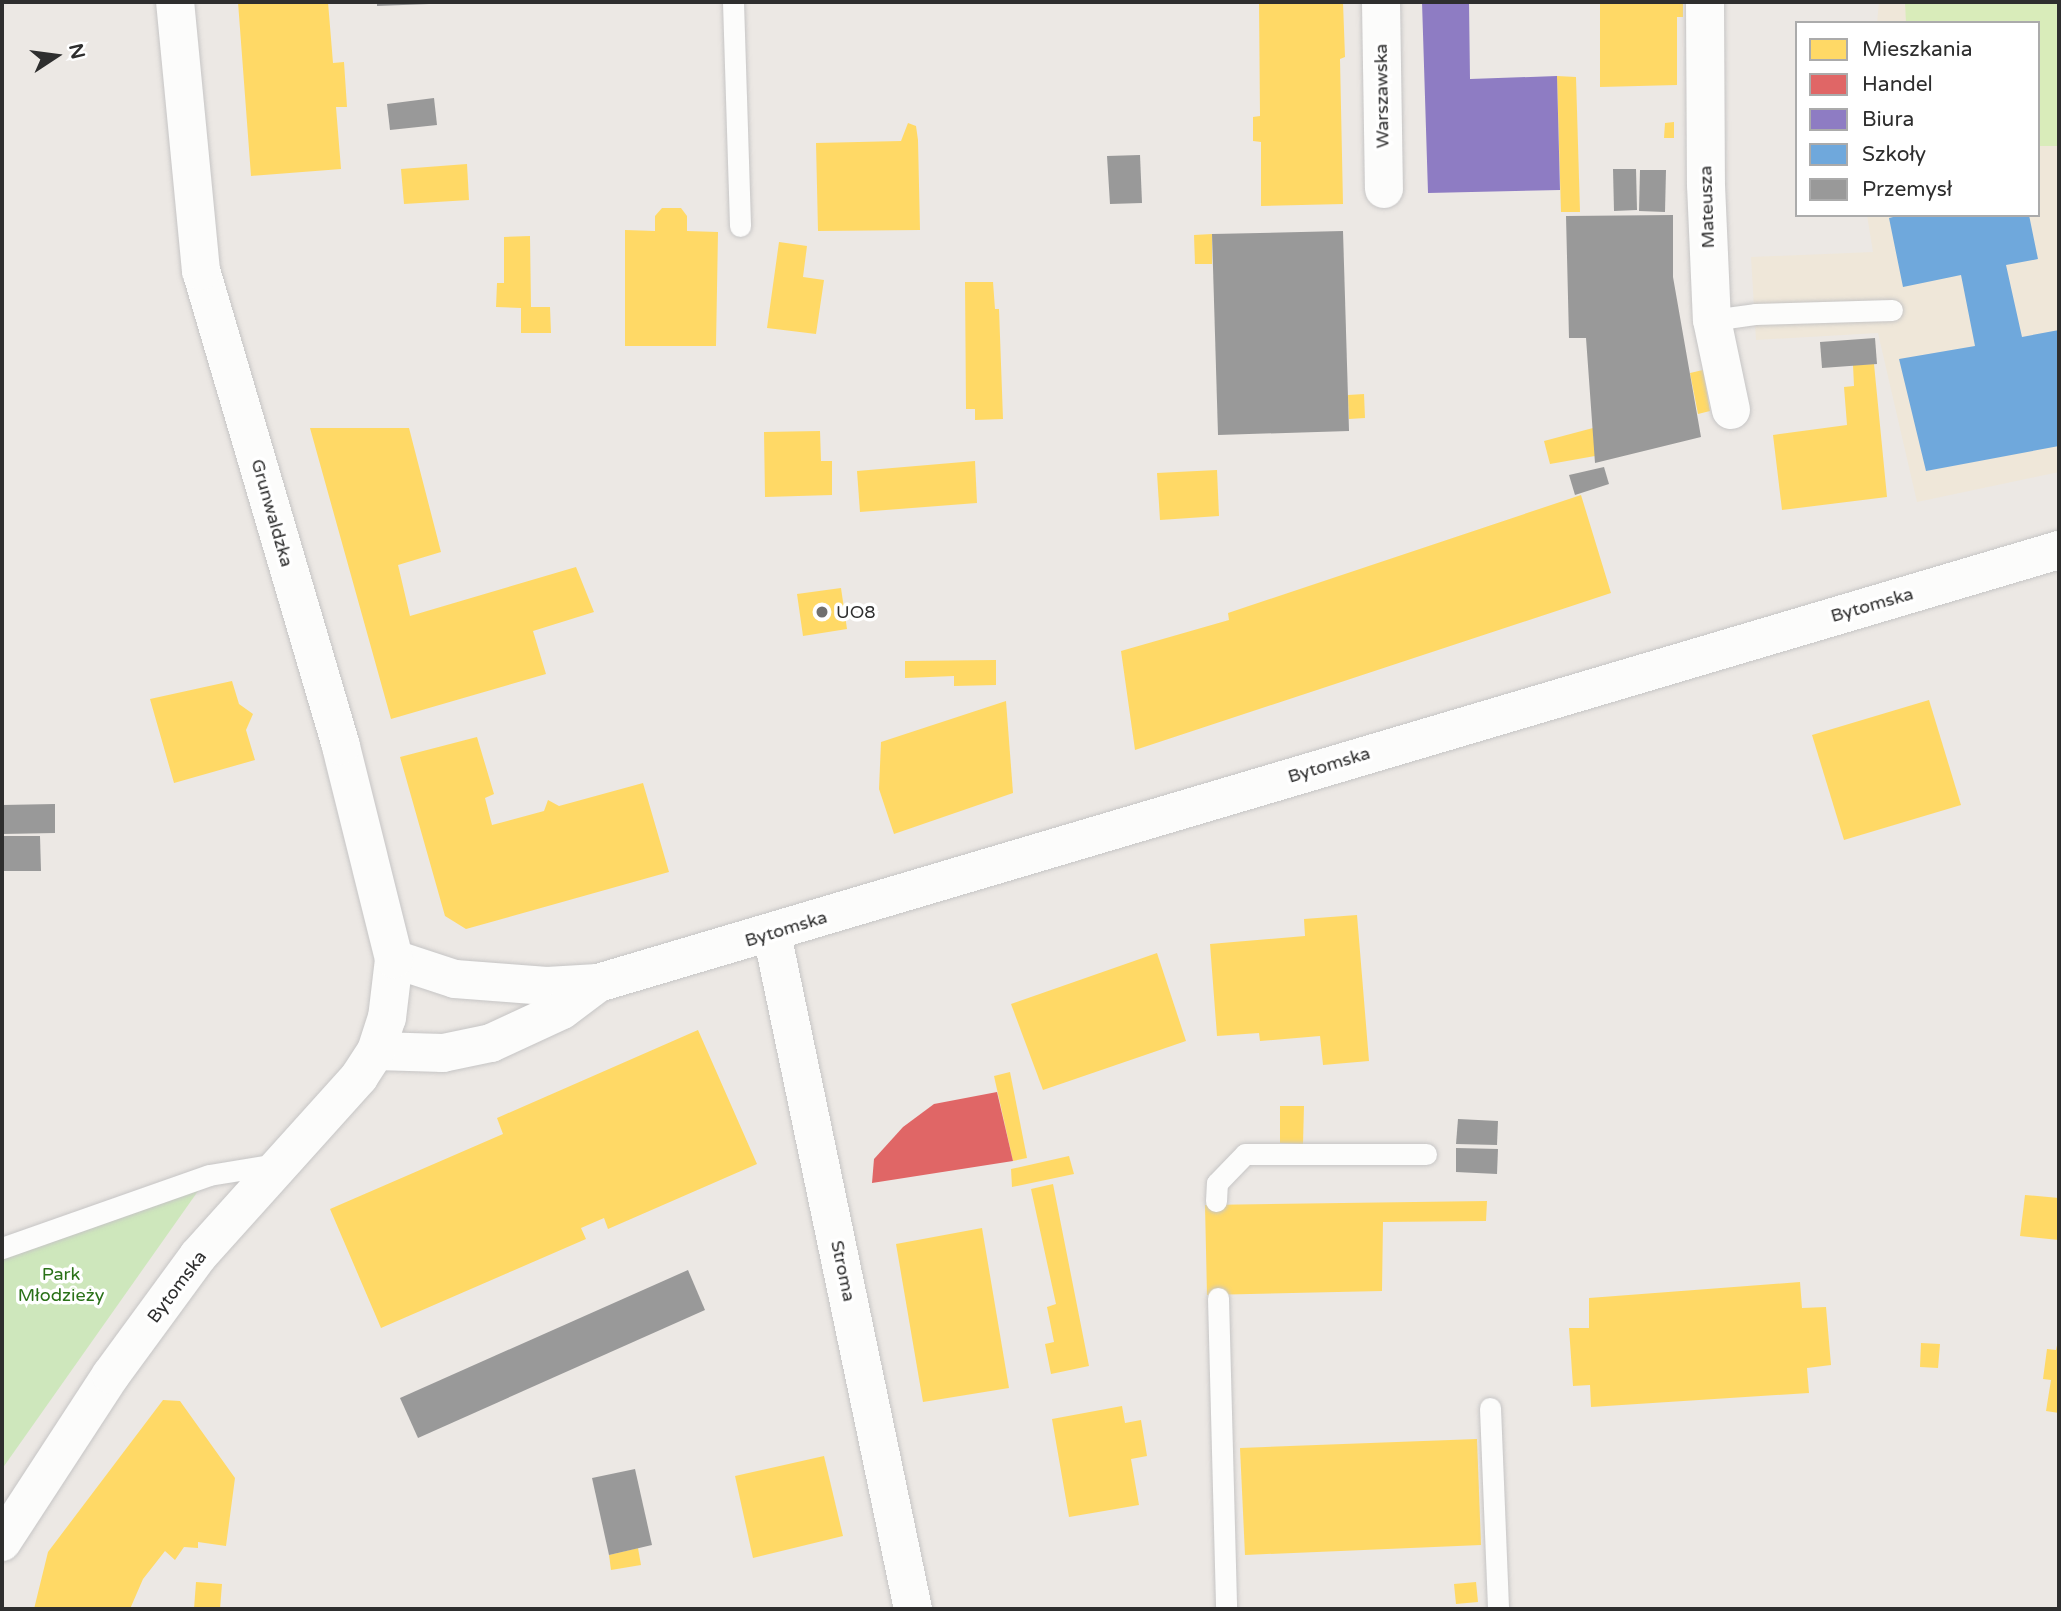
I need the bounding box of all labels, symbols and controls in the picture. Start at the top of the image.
north arrow [21,21,91,91]
legend [1795,21,2040,217]
text: Mieszkania [1862,37,1973,62]
text: N [64,41,89,61]
street label: Warszawska [1370,43,1394,149]
text: Handel [1862,72,1933,97]
text: Biura [1862,107,1914,132]
text: Szkoły [1862,142,1926,167]
street label: Mateusza [1695,165,1719,249]
text: Przemysł [1862,177,1952,202]
street label: Grunwaldzka [246,457,298,569]
street label: Bytomska [1828,583,1916,627]
place label: UO8 [836,601,876,623]
marker: UO8 [814,604,830,620]
street label: Bytomska [1285,742,1373,788]
street label: Bytomska [742,906,830,952]
street label: Stroma [826,1239,860,1303]
street label: Bytomska [143,1247,211,1327]
park label: Park Młodzieży [18,1264,104,1306]

